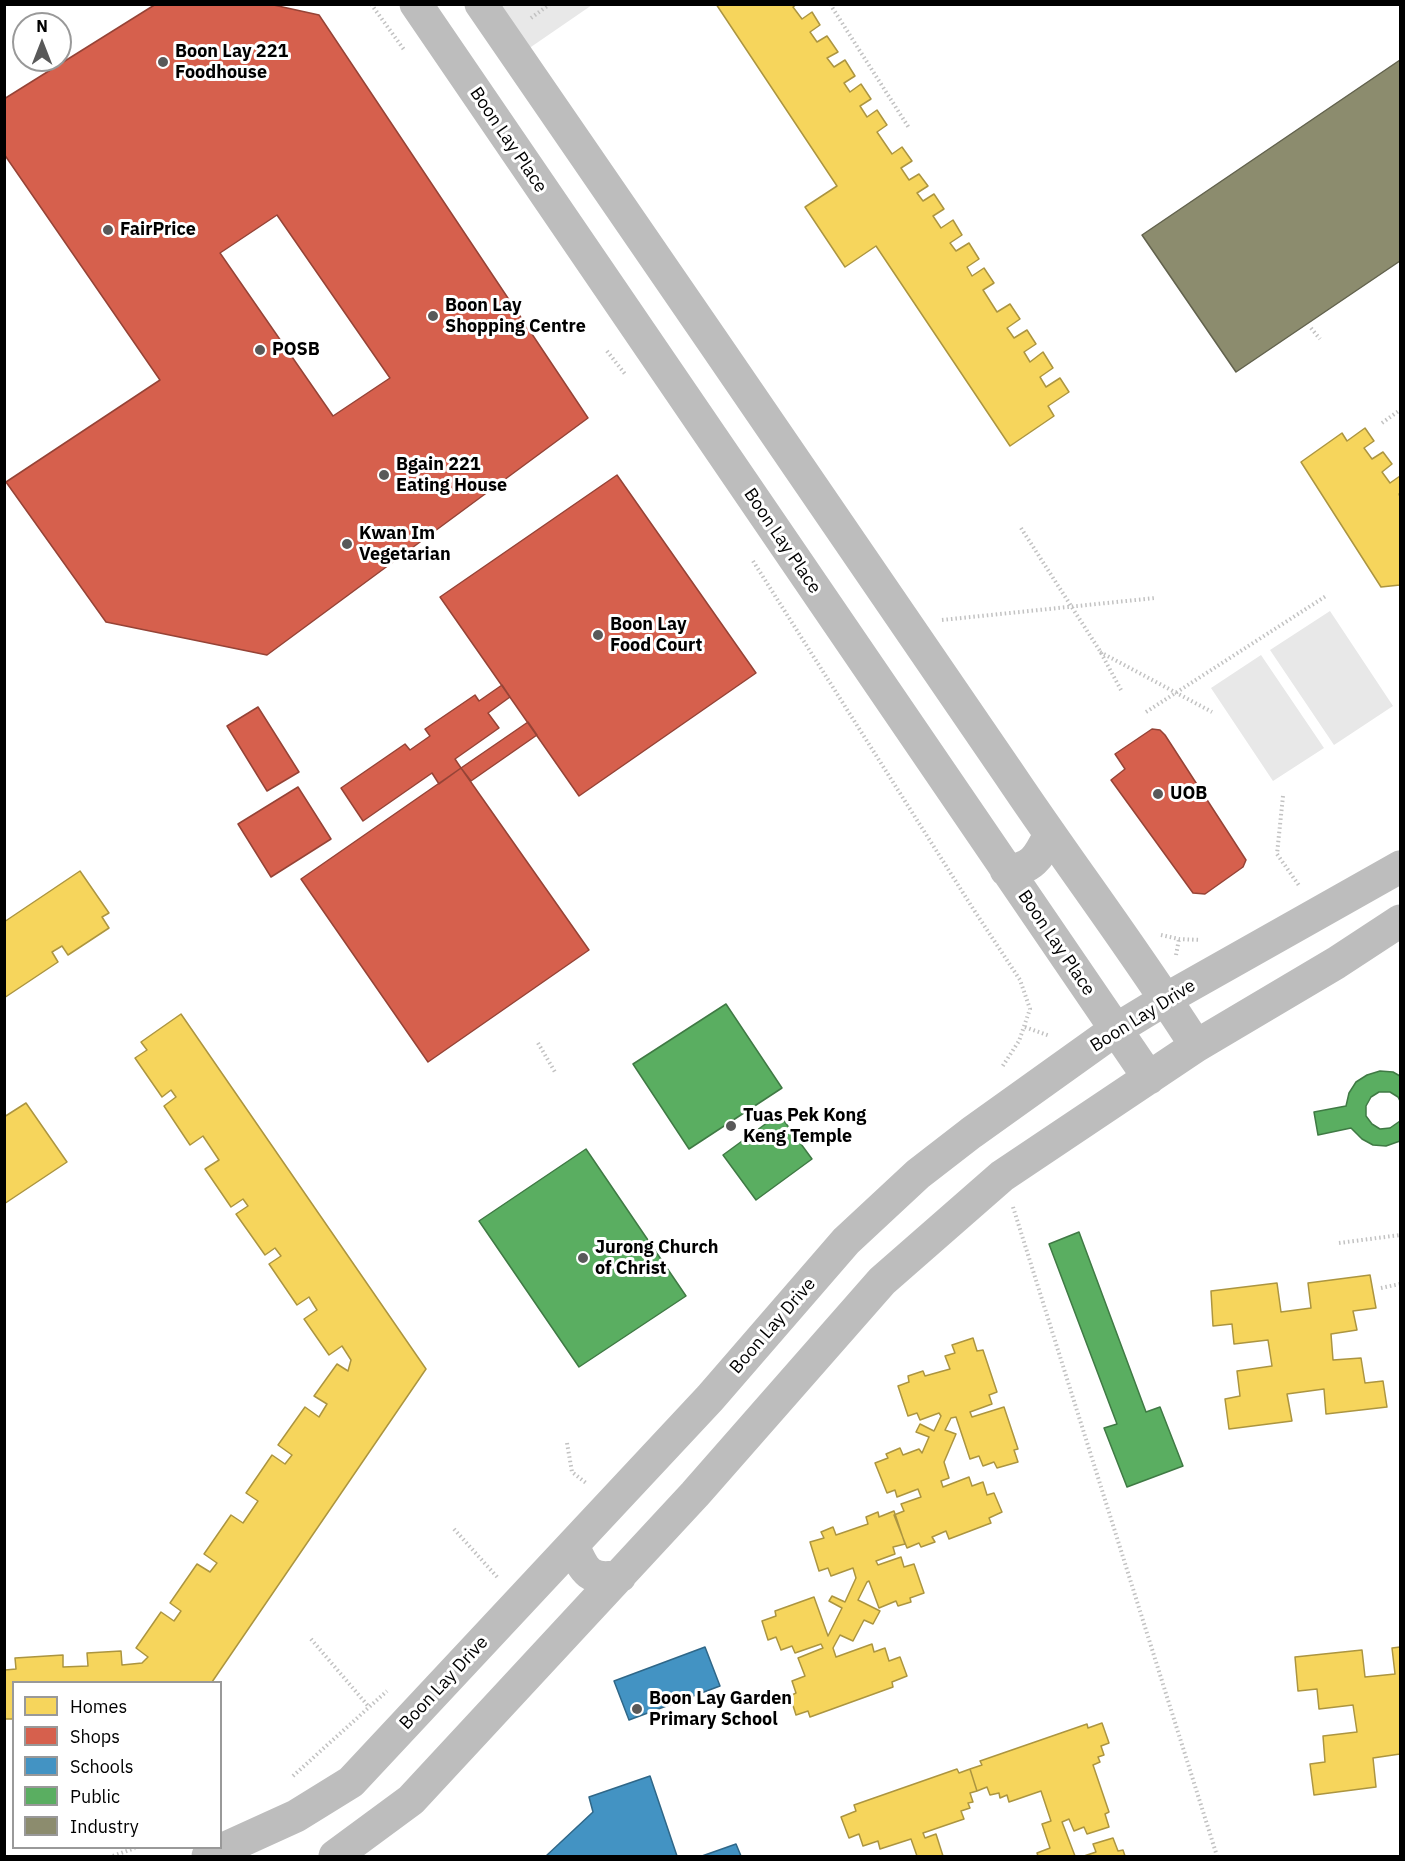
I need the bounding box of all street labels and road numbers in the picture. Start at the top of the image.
street label: Boon Lay Place [465,83,551,197]
street label: Boon Lay Place [739,484,825,598]
street label: Boon Lay Place [1013,886,1099,1000]
street label: Boon Lay Drive [1086,975,1200,1057]
street label: Boon Lay Drive [726,1274,820,1378]
street label: Boon Lay Drive [395,1632,493,1734]

